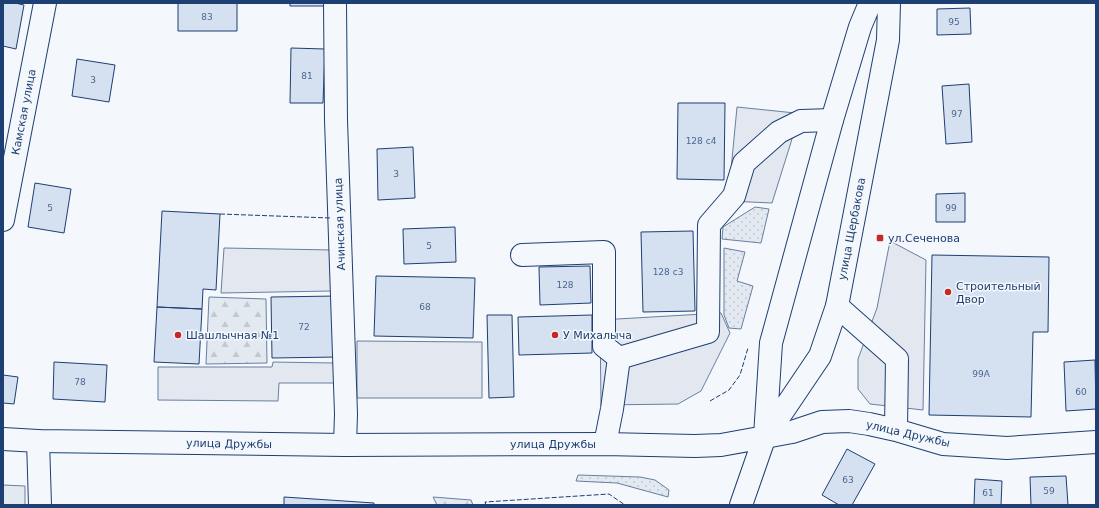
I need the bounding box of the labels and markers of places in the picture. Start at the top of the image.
place label: ул.Сеченова [888,232,960,245]
marker: ул.Сеченова [875,233,885,243]
place label: Строительный Двор [956,280,1041,306]
marker: Строительный Двор [943,287,953,297]
place label: Шашлычная №1 [186,329,279,342]
place label: У Михалыча [563,329,632,342]
marker: Шашлычная №1 [173,330,183,340]
marker: У Михалыча [550,330,560,340]

